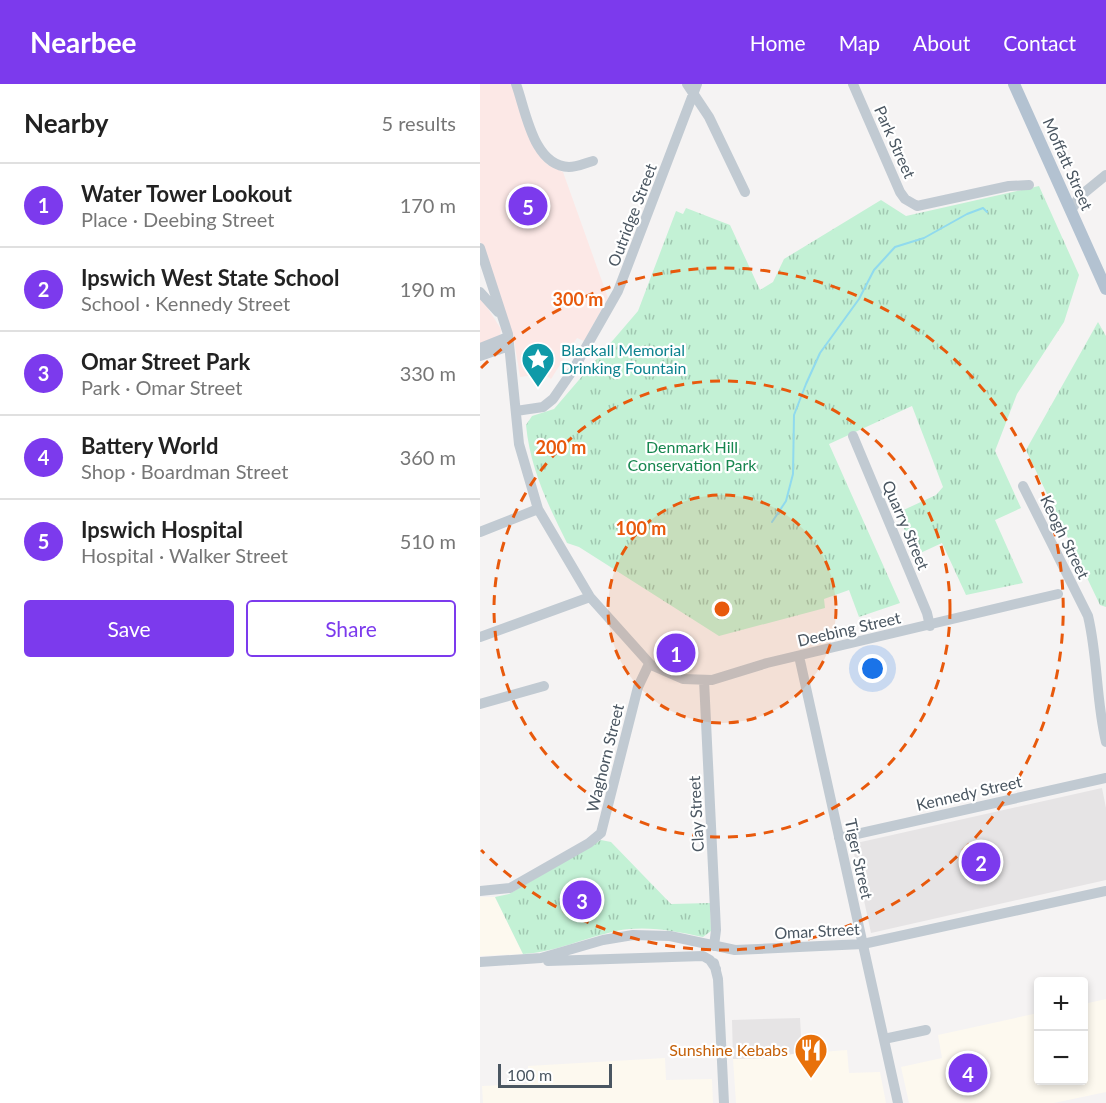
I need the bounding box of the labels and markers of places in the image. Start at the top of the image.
pin: 5 [508,184,548,228]
place label: Blackall Memorial Drinking Fountain [561,340,687,377]
place icon: Blackall Memorial Drinking Fountain [520,341,556,388]
centre of rings [712,599,732,619]
pin: 1 [656,630,696,676]
pin: 2 [962,840,1000,884]
pin: 3 [562,878,602,922]
restaurant icon: Sunshine Kebabs [793,1032,829,1079]
place label: Sunshine Kebabs [669,1040,788,1059]
pin: 4 [948,1050,988,1096]

